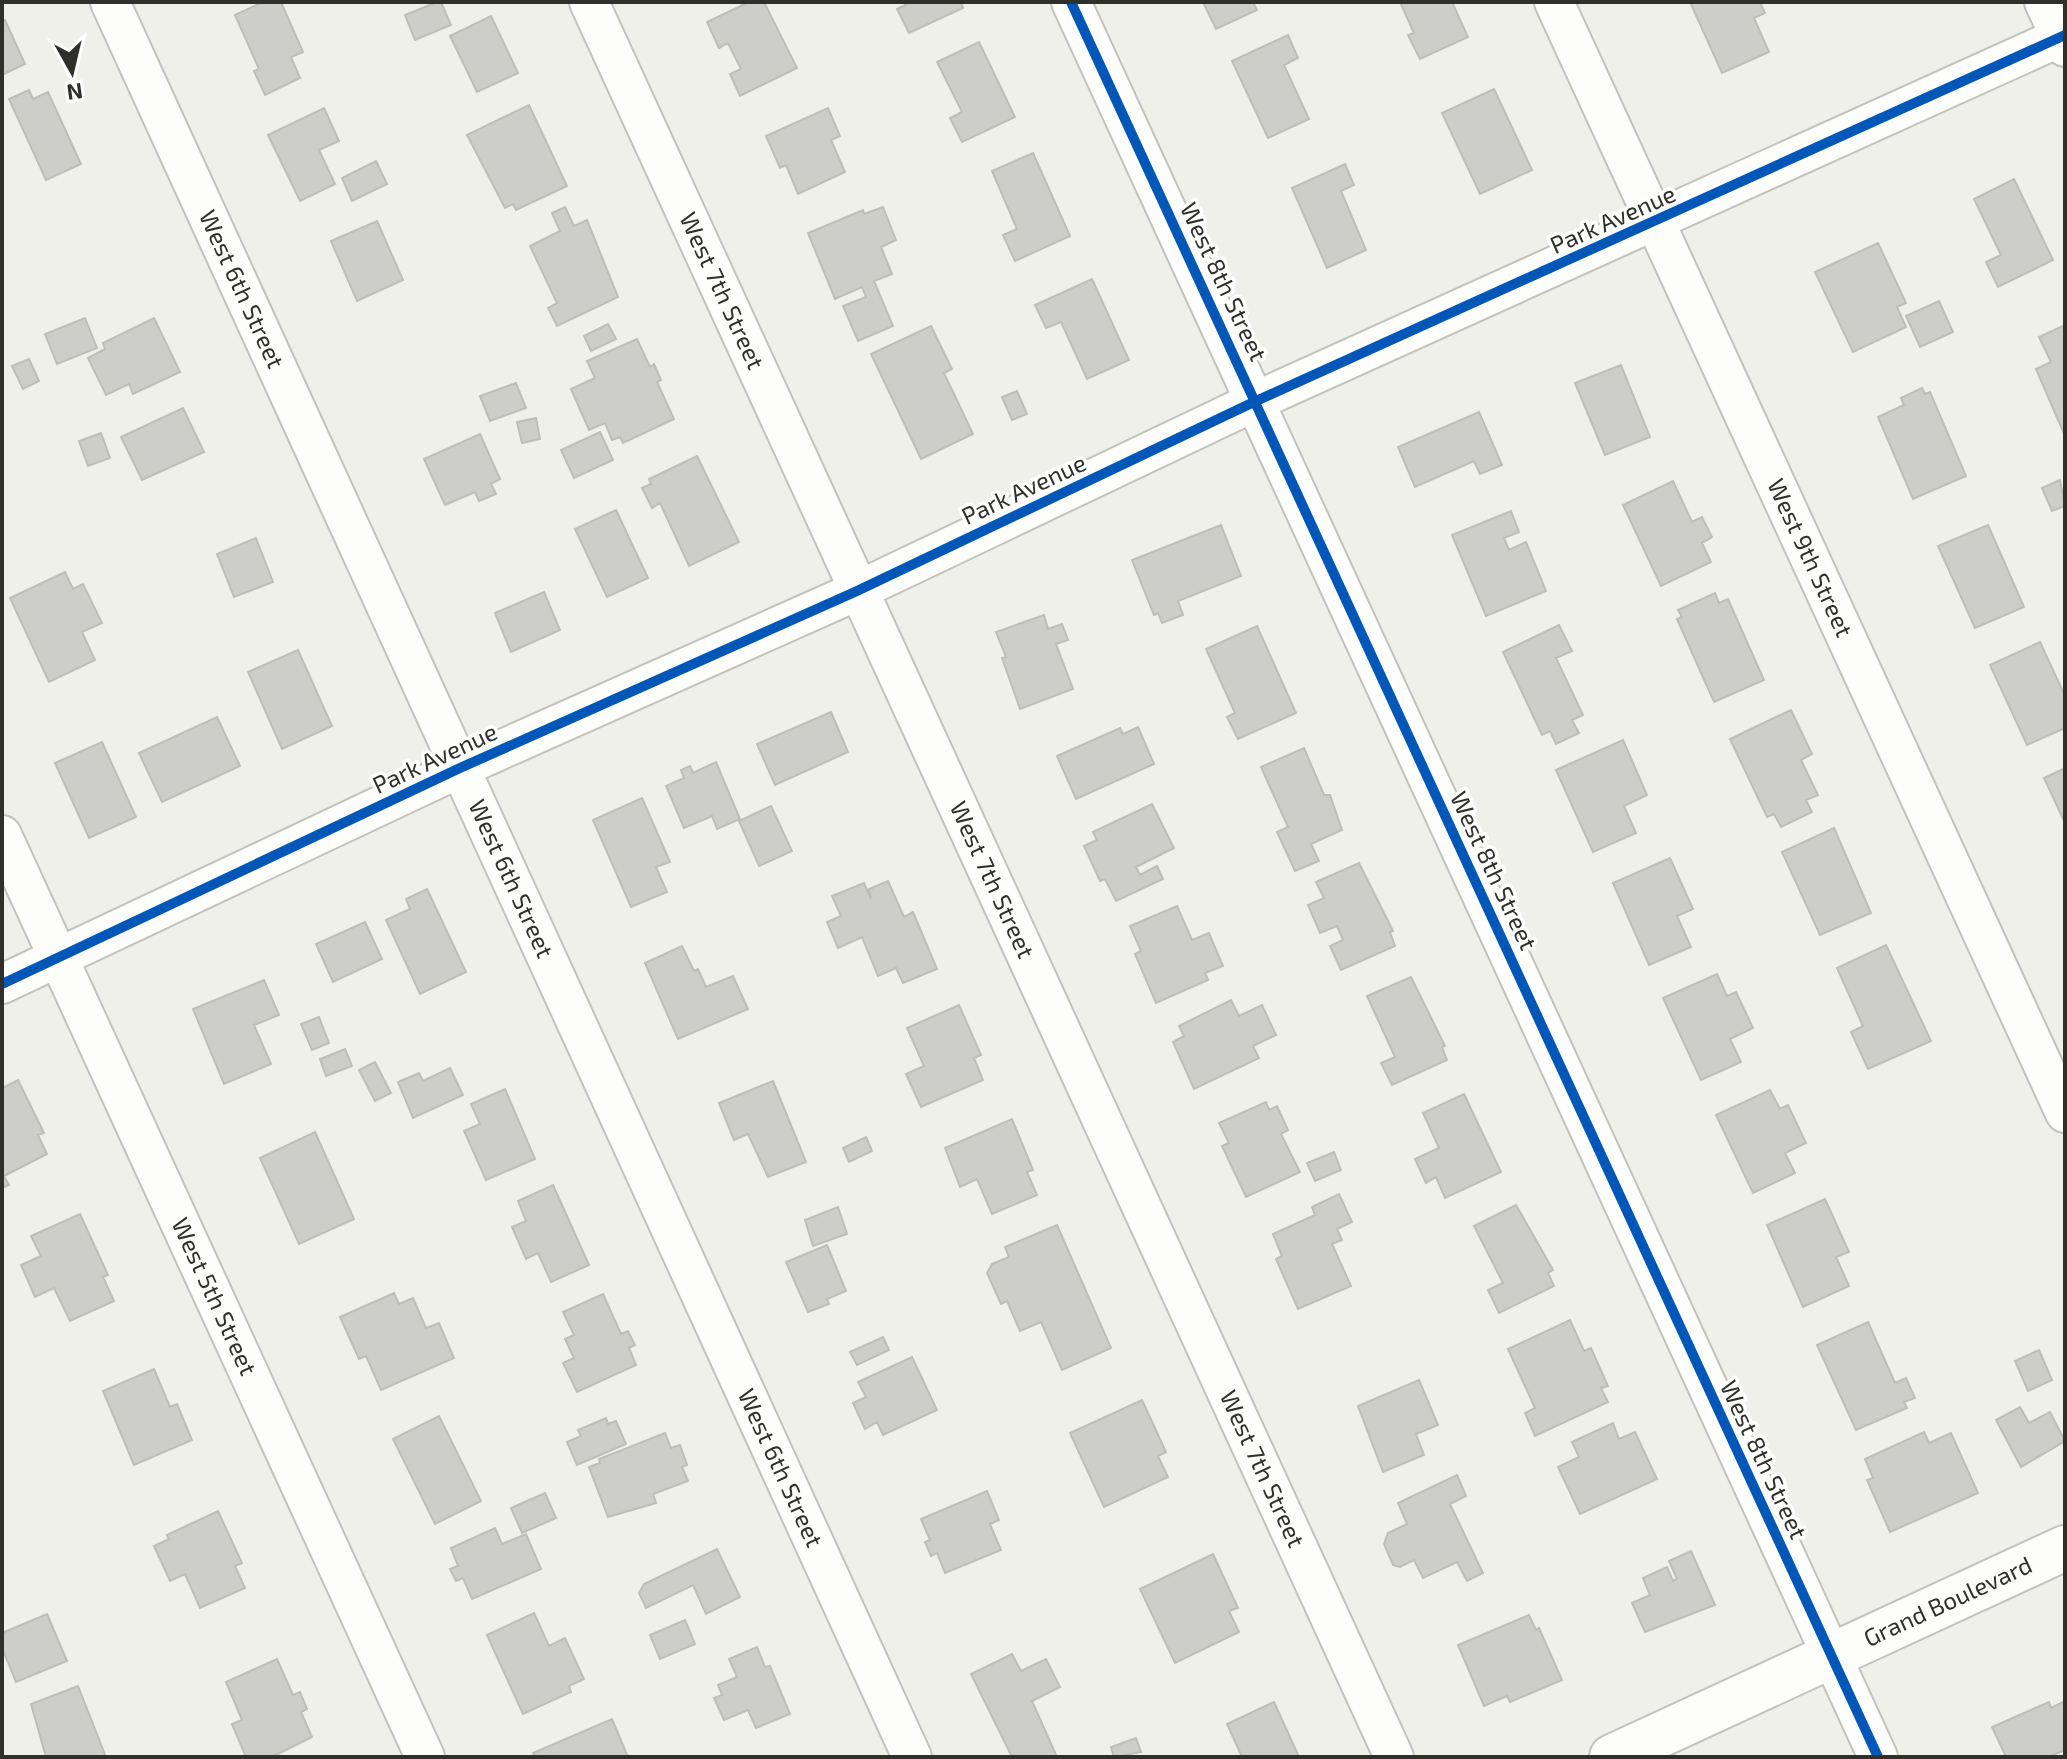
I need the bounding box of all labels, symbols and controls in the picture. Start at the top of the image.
north arrow [32,32,112,112]
text: N [65,79,85,107]
street label: Park Avenue [1545,178,1680,259]
street label: West 8th Street [1175,197,1274,365]
street label: West 6th Street [194,205,291,373]
street label: West 7th Street [674,207,771,373]
street label: Park Avenue [956,447,1090,530]
street label: West 9th Street [1762,474,1860,641]
street label: Park Avenue [367,716,501,799]
street label: West 8th Street [1445,786,1544,954]
street label: West 6th Street [463,794,561,962]
street label: West 7th Street [945,796,1042,962]
street label: West 5th Street [167,1213,264,1379]
street label: West 8th Street [1715,1375,1814,1543]
street label: West 6th Street [733,1384,830,1551]
street label: West 7th Street [1215,1385,1312,1551]
street label: Grand Boulevard [1859,1549,2036,1652]

